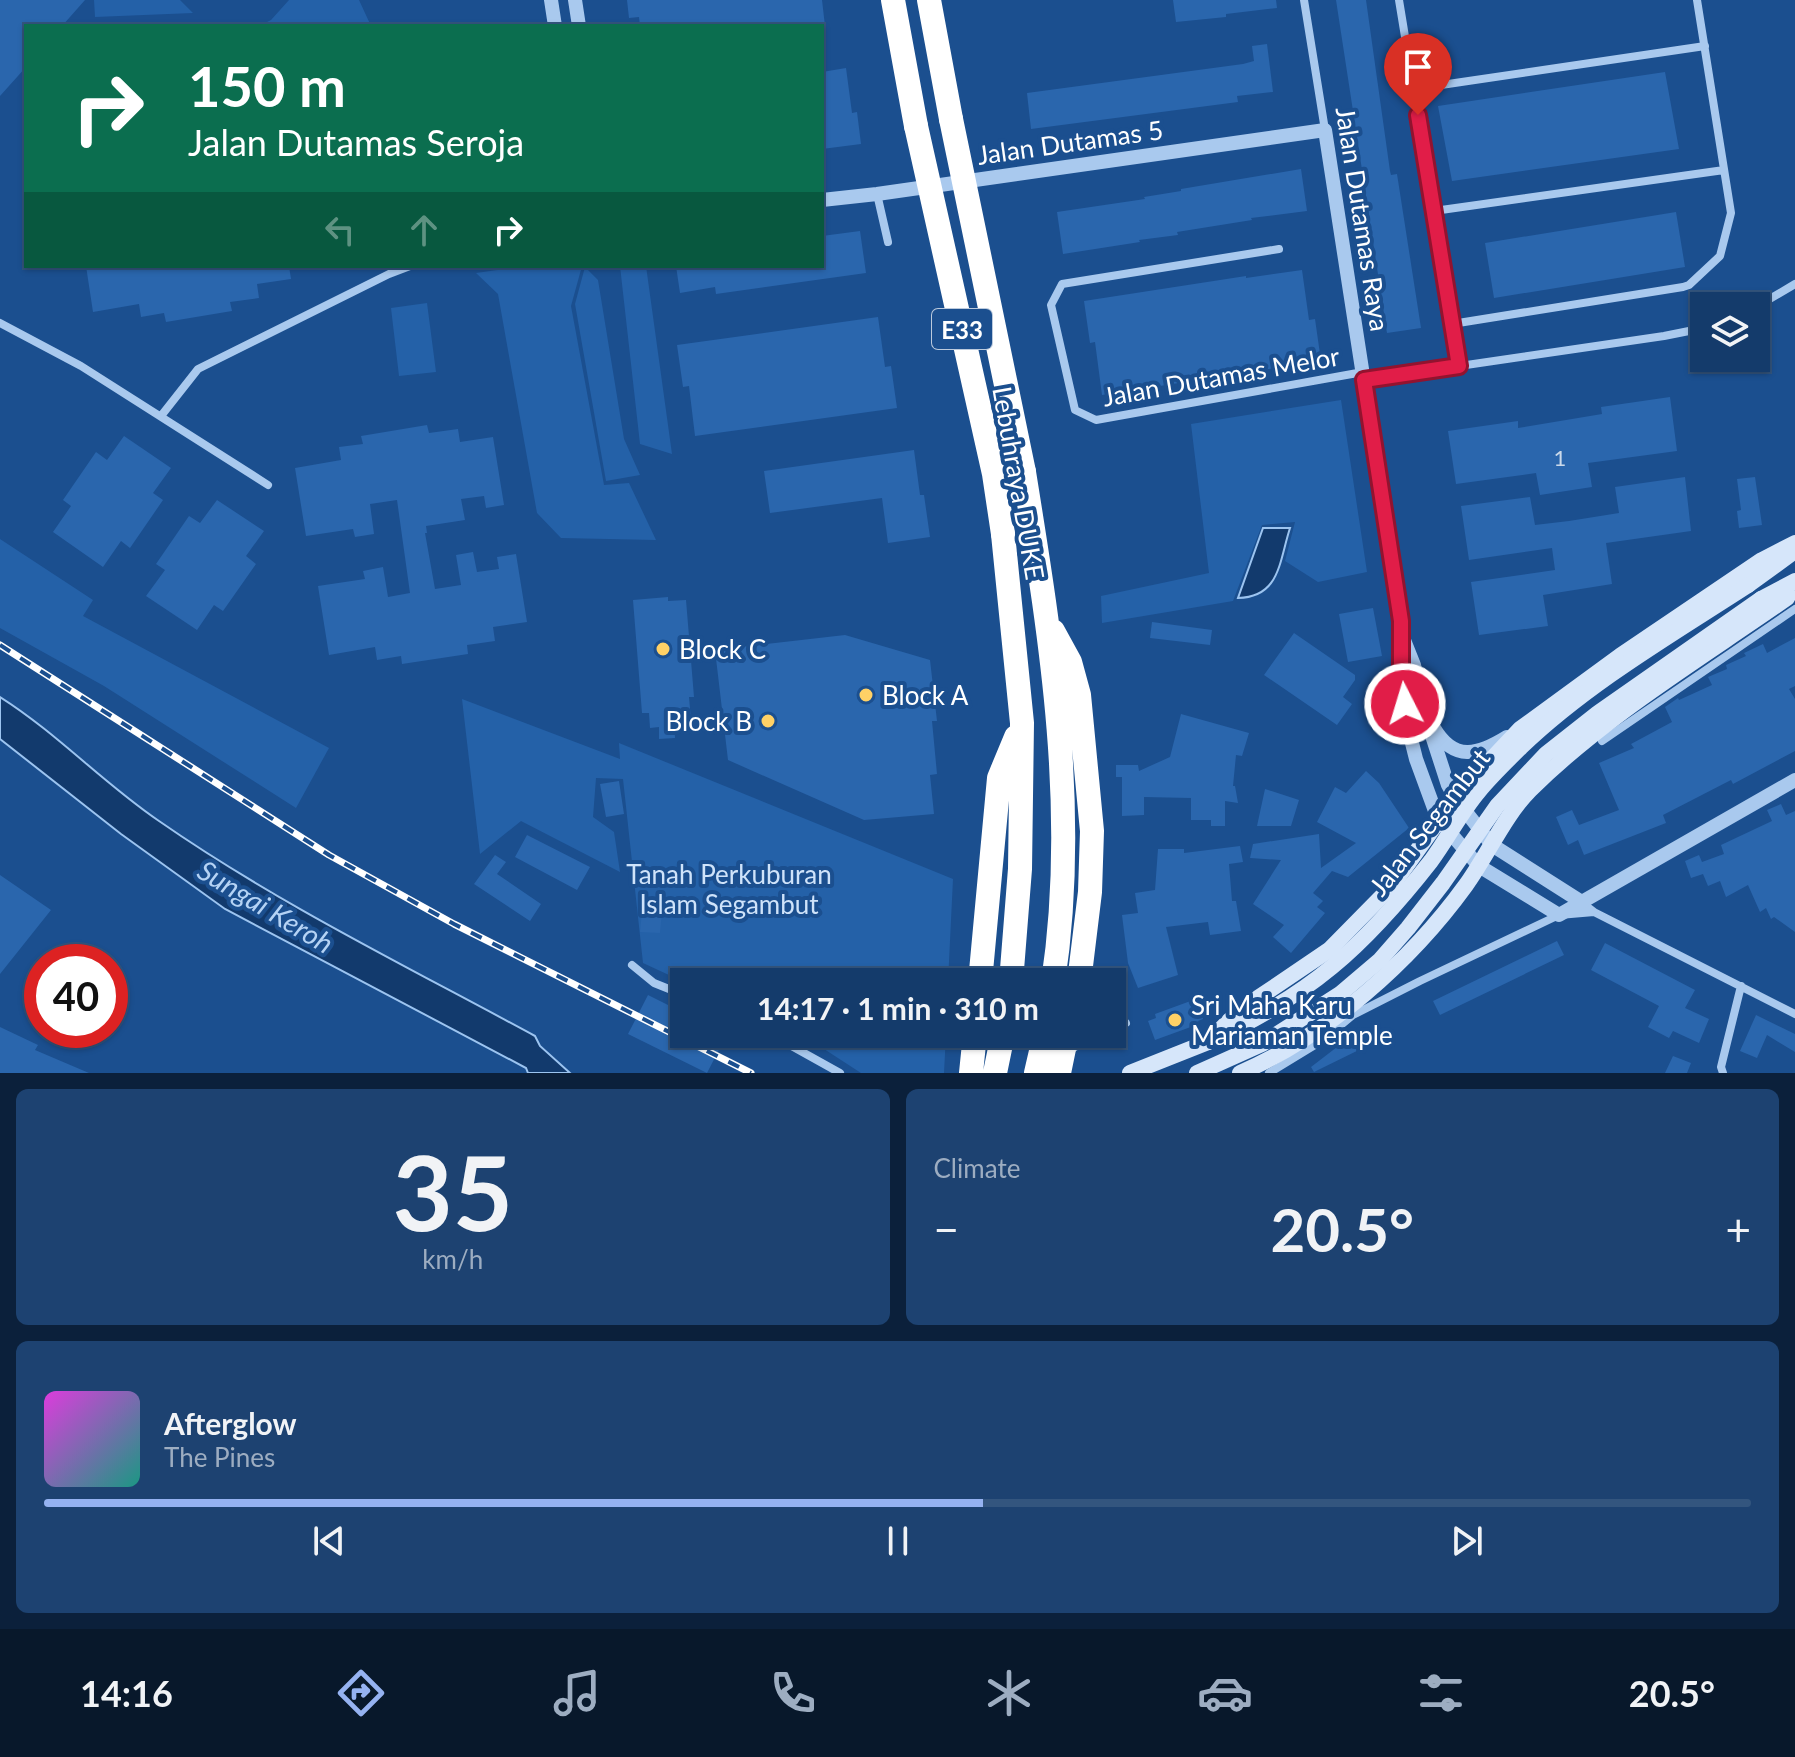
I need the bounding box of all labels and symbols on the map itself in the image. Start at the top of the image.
pin [1384,33,1452,115]
street label: Jalan Dutamas Raya [1329,104,1397,334]
street label: Jalan Dutamas 5 [975,113,1165,171]
road number: E33 [932,309,992,349]
street label: Jalan Dutamas Melor [1100,339,1342,413]
street label: Lebuhraya DUKE [986,384,1052,582]
house number: 1 [1554,444,1566,471]
place label: Block C [679,633,766,665]
marker: Block C [654,640,672,658]
position arrow [1363,662,1447,746]
place label: Block A [882,679,969,711]
marker: Block A [857,686,875,704]
place label: Block B [665,705,752,737]
marker: Block B [759,712,777,730]
street label: Jalan Segambut [1362,742,1497,902]
water label: Sungai Keroh [192,852,340,960]
park label: Tanah Perkuburan Islam Segambut [626,858,832,920]
speed limit sign: 40 [24,944,128,1048]
place label: Sri Maha Karu Mariaman Temple [1191,989,1393,1051]
marker: Sri Maha Karu Mariaman Temple [1166,1011,1184,1029]

